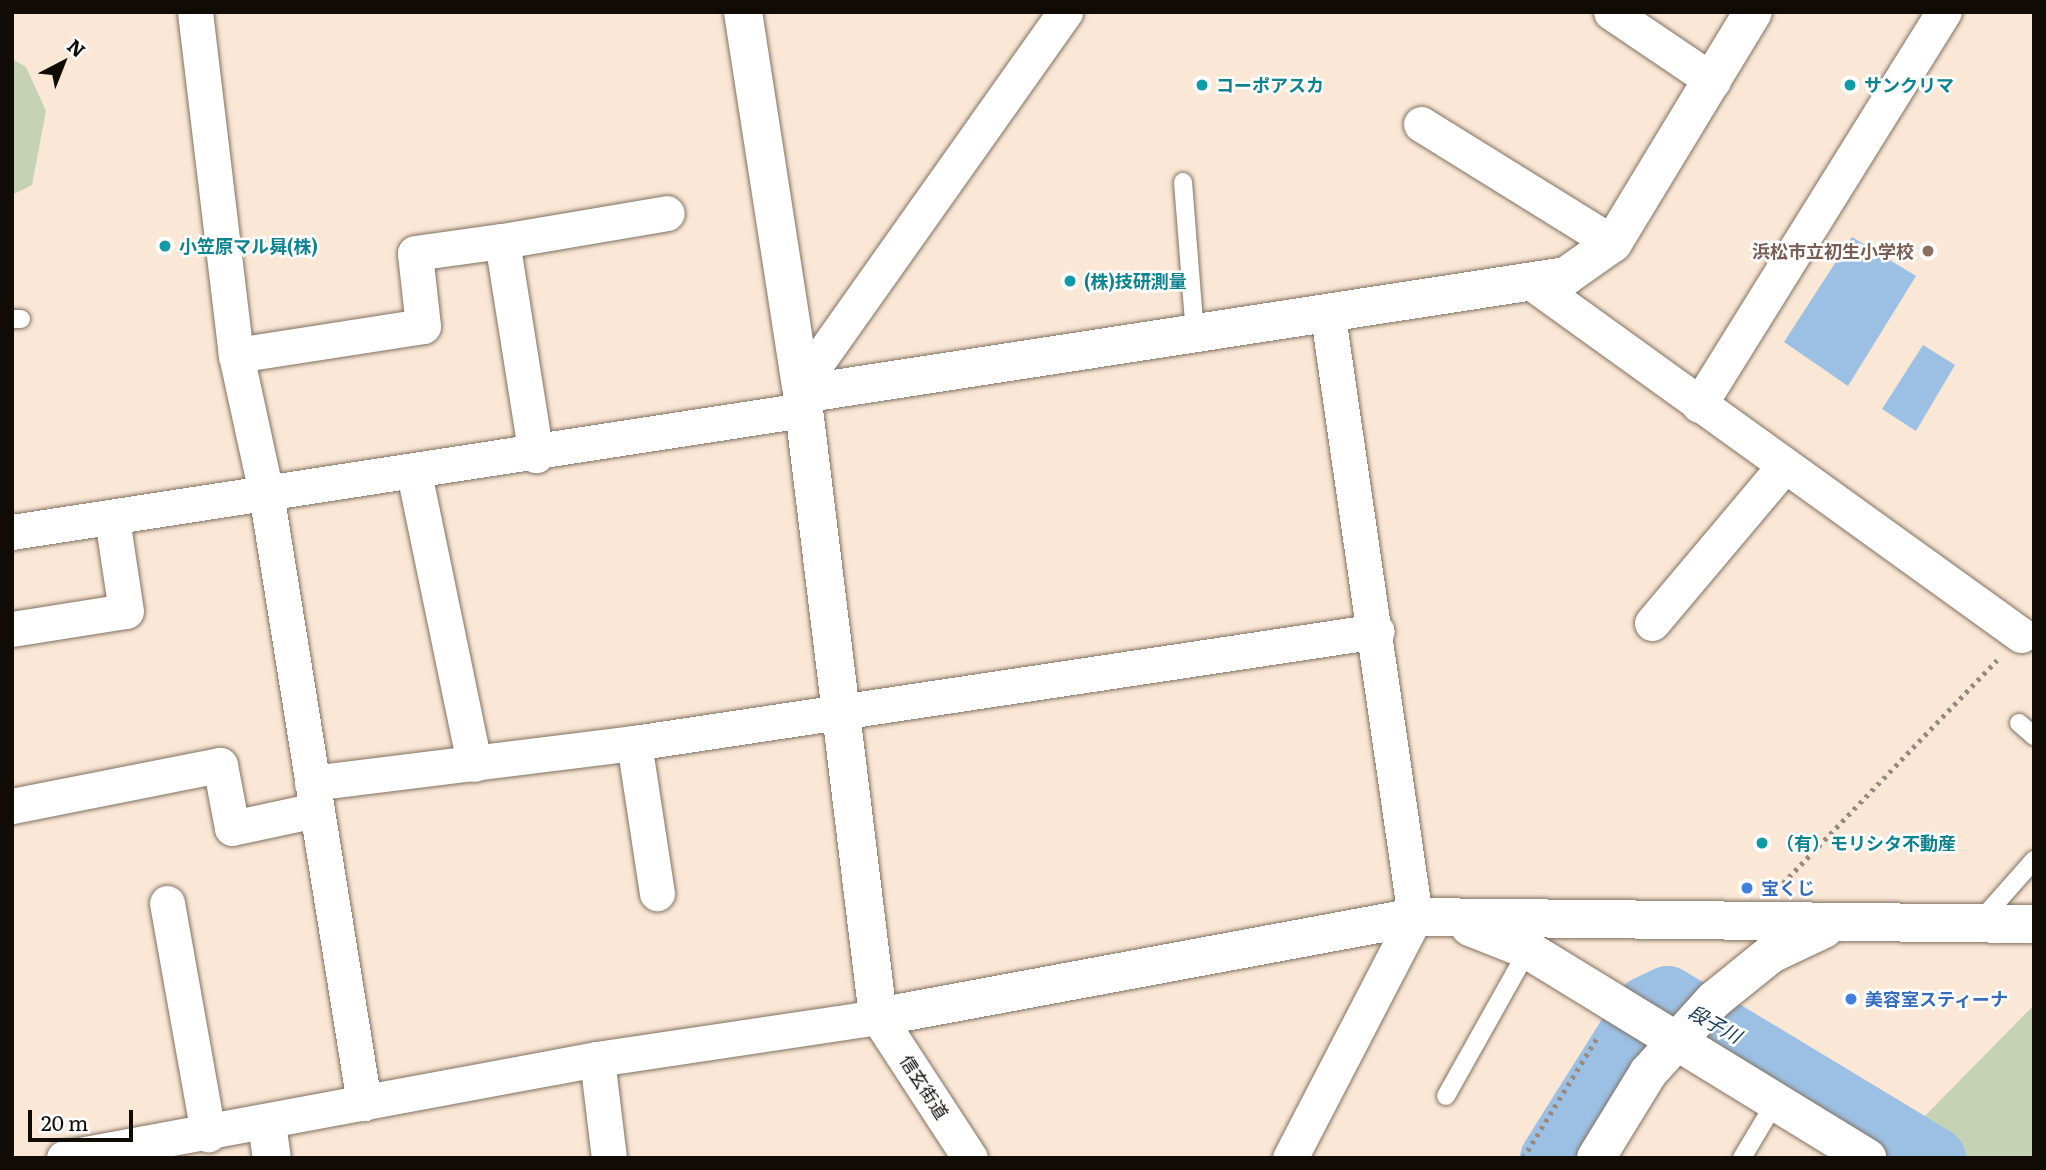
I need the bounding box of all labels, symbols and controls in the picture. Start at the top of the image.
north arrow [28,28,98,98]
text: N [62,32,92,63]
place label: コーポアスカ [1216,74,1324,96]
place label: サンクリマ [1864,74,1954,96]
marker: コーポアスカ [1194,77,1210,93]
marker: サンクリマ [1842,77,1858,93]
place label: 小笠原マル曻(株) [179,235,318,257]
marker: 小笠原マル曻(株) [157,238,173,254]
place label: 浜松市立初生小学校 [1752,240,1914,262]
marker: 浜松市立初生小学校 [1920,243,1936,259]
place label: (株)技研測量 [1084,270,1187,292]
marker: (株)技研測量 [1062,273,1078,289]
place label: （有）モリシタ不動産 [1776,832,1956,854]
marker: （有）モリシタ不動産 [1754,835,1770,851]
place label: 宝くじ [1761,877,1815,899]
marker: 宝くじ [1739,880,1755,896]
place label: 美容室スティーナ [1865,988,2009,1010]
marker: 美容室スティーナ [1843,991,1859,1007]
water label: 段子川 [1685,1000,1745,1048]
street label: 信玄街道 [895,1051,953,1123]
scale bar [32,1096,136,1140]
text: 20 m [41,1106,88,1137]

